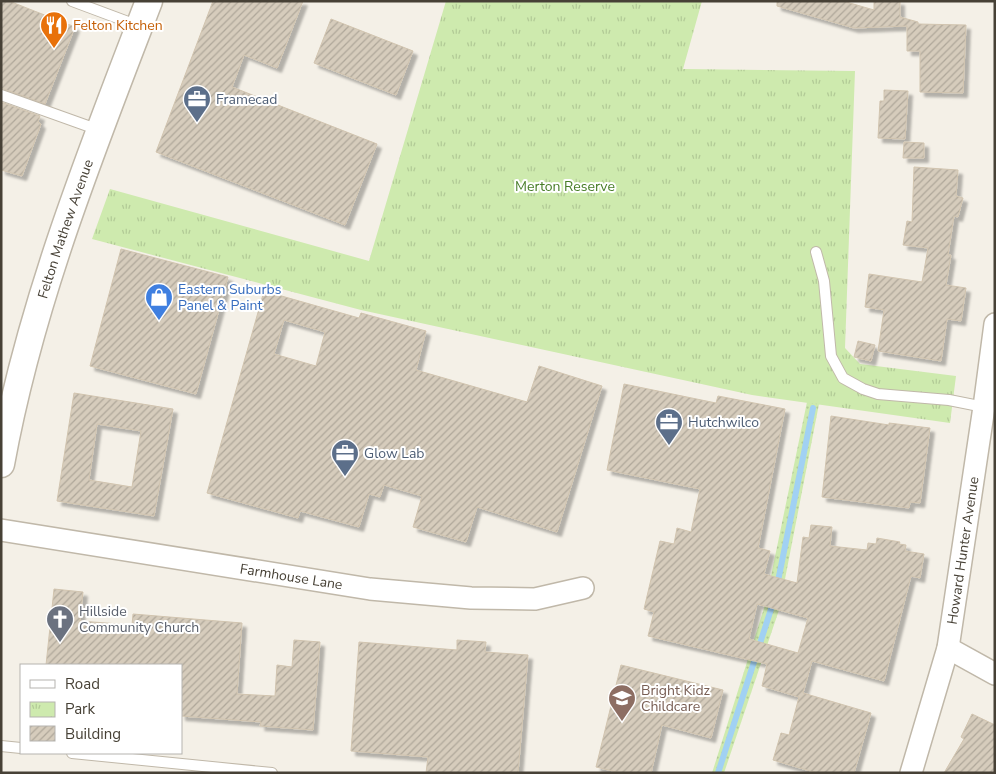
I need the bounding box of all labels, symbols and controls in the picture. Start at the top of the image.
restaurant icon: Felton Kitchen [39,10,69,49]
place label: Felton Kitchen [73,16,163,35]
office icon: Framecad [182,84,212,123]
place label: Framecad [216,90,277,109]
street label: Felton Mathew Avenue [33,157,98,301]
park label: Merton Reserve [515,177,615,196]
place label: Eastern Suburbs Panel & Paint [178,280,282,315]
shop icon: Eastern Suburbs Panel & Paint [144,282,174,321]
office icon: Hutchwilco [654,407,684,446]
place label: Hutchwilco [688,413,759,432]
office icon: Glow Lab [330,438,360,477]
place label: Glow Lab [364,444,424,463]
street label: Howard Hunter Avenue [942,475,983,626]
street label: Farmhouse Lane [239,559,344,594]
place label: Hillside Community Church [79,602,199,637]
church icon: Hillside Community Church [45,604,75,643]
legend [20,664,182,754]
text: Road [65,674,100,694]
place label: Bright Kidz Childcare [641,681,711,716]
school or university icon: Bright Kidz Childcare [607,683,637,722]
text: Park [65,699,95,719]
text: Building [65,724,121,744]

